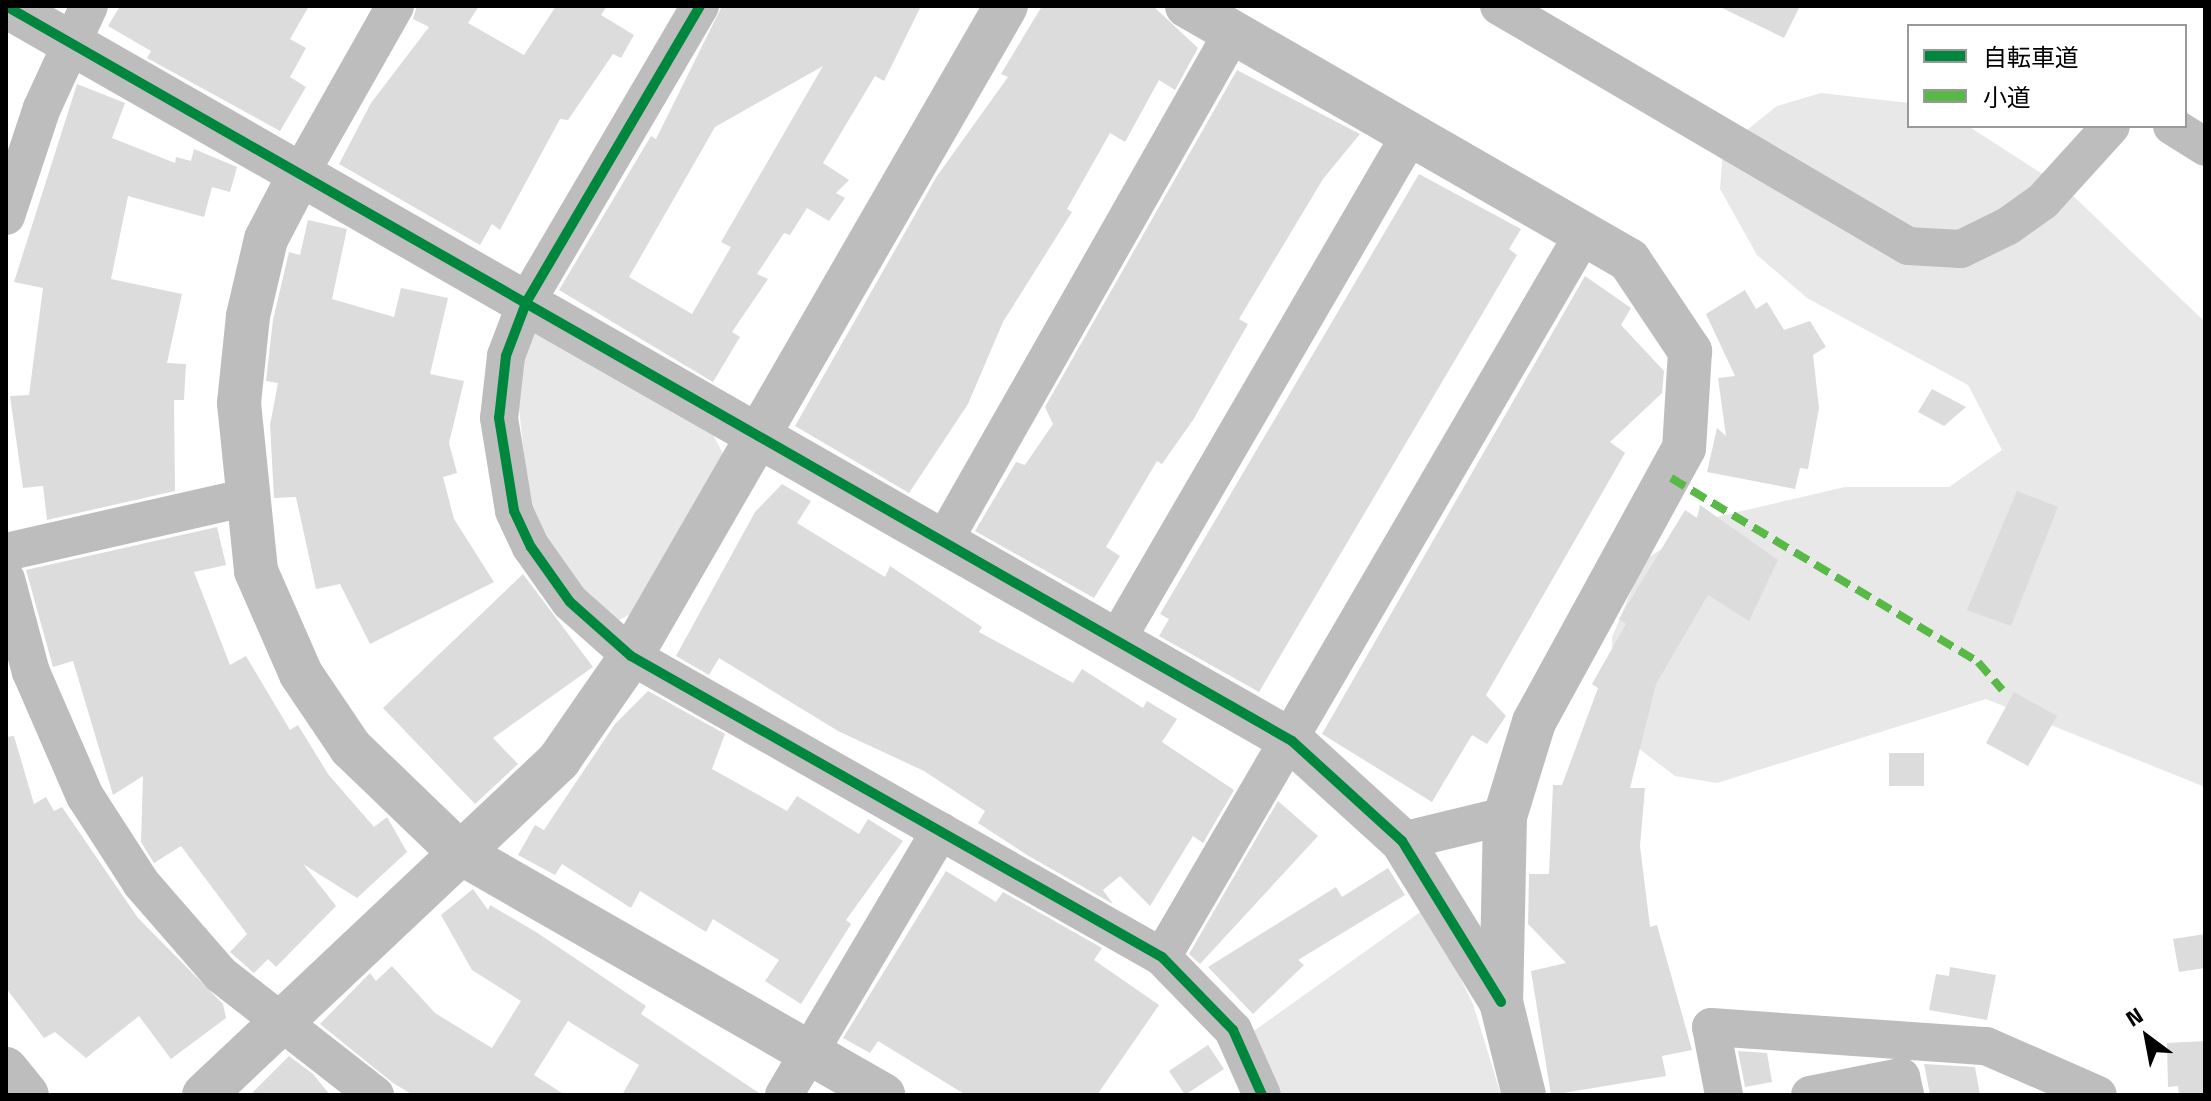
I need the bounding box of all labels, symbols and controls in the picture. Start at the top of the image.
legend [1907,24,2187,128]
text: 自転車道 [1983,39,2079,75]
text: 小道 [1983,79,2031,115]
north arrow [2107,997,2187,1077]
text: N [2119,998,2150,1035]

